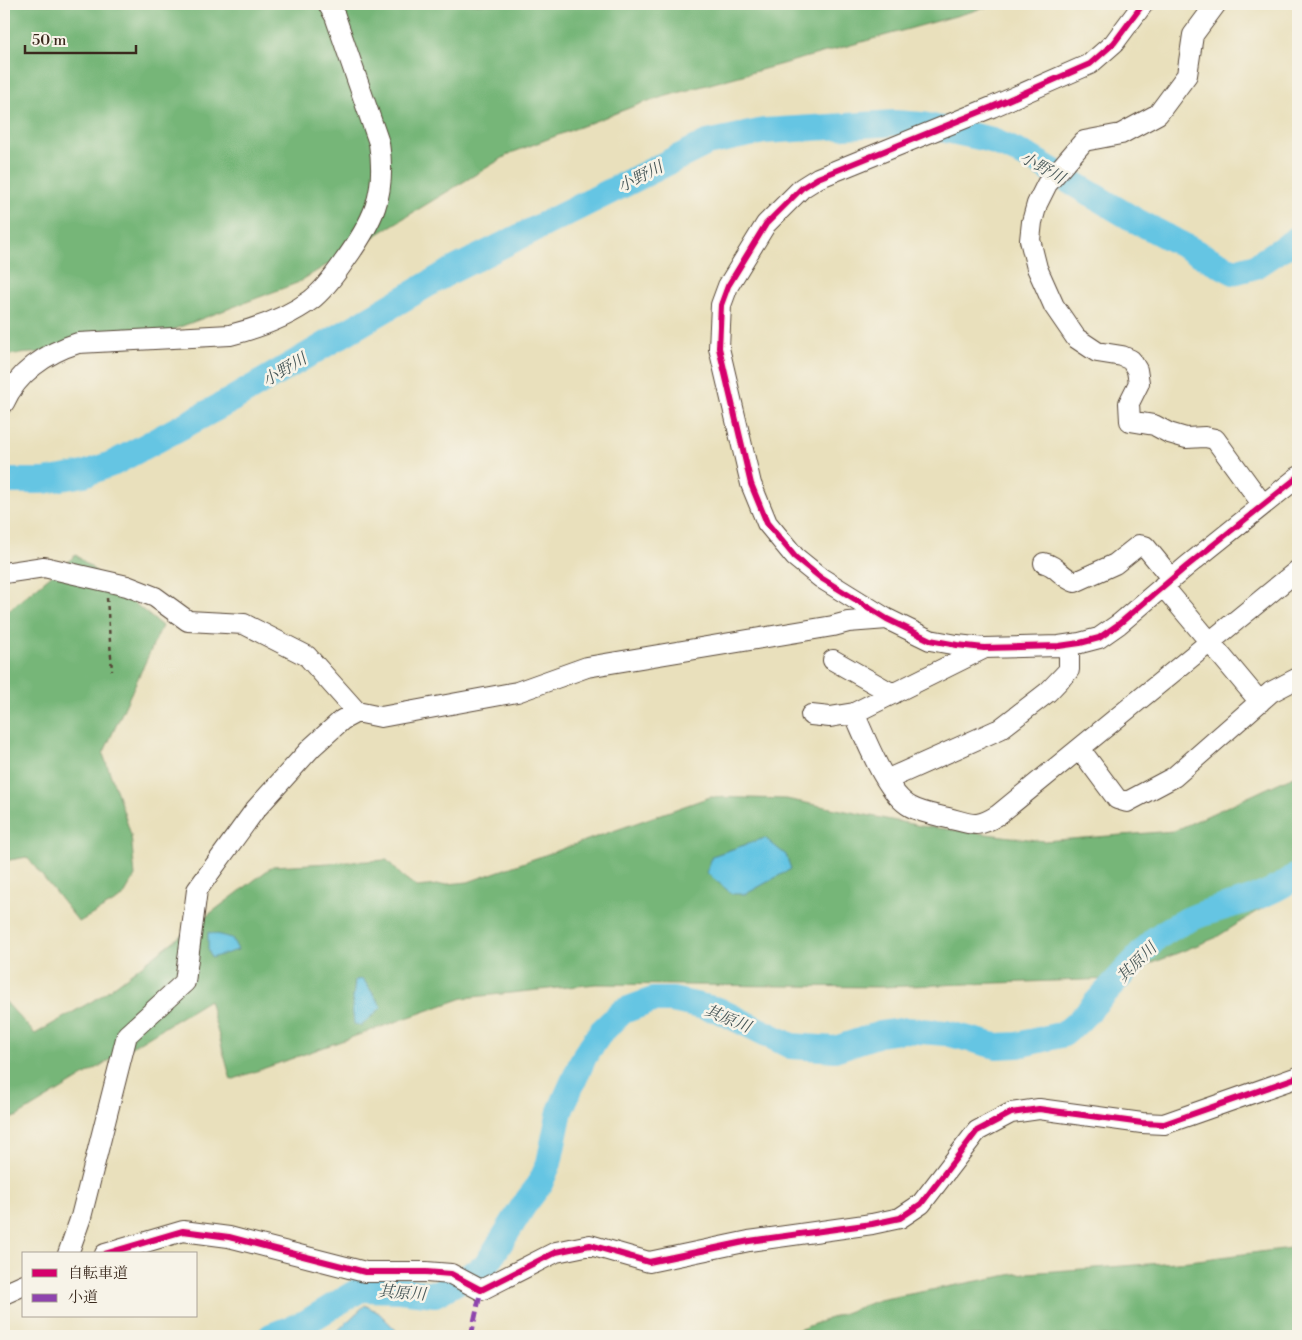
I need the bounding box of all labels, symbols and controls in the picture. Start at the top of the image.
scale bar [25,22,136,54]
text: 50 m [32,31,66,50]
water label: 小野川 [1017,147,1070,189]
water label: 小野川 [615,156,668,197]
water label: 小野川 [259,348,312,391]
water label: 其原川 [1113,937,1162,987]
water label: 其原川 [702,1001,755,1038]
legend [22,1252,198,1318]
text: 自転車道 [68,1264,128,1283]
water label: 其原川 [377,1281,429,1305]
text: 小道 [68,1288,98,1307]

